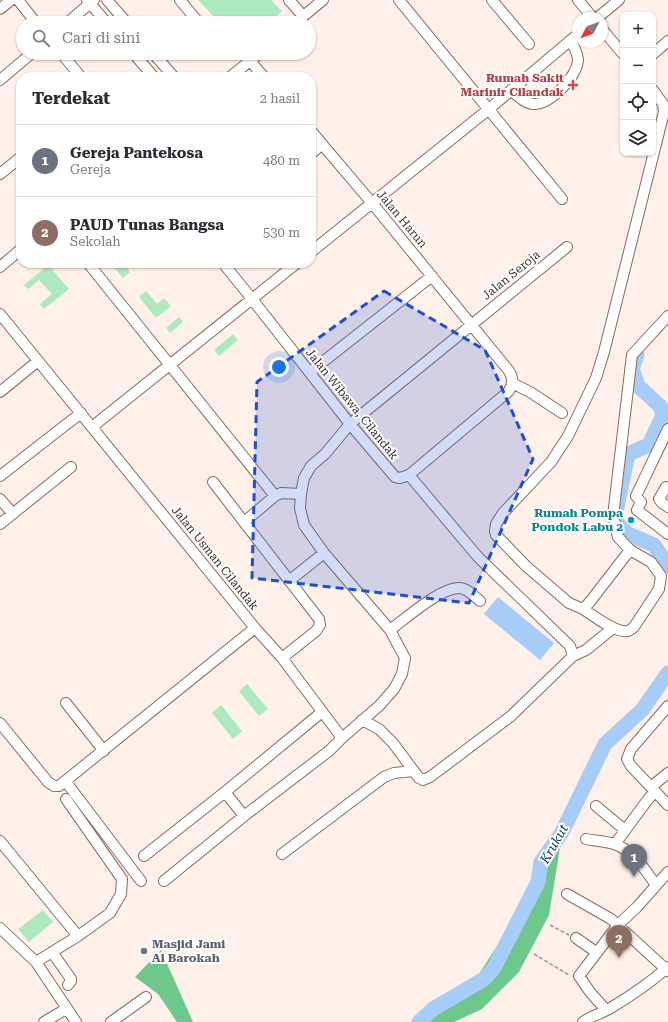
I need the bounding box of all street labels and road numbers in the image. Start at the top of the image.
street label: Jalan Harun [374,187,430,251]
street label: Jalan Seroja [479,247,543,303]
street label: Jalan Wibawa, Cilandak [303,346,401,463]
street label: Jalan Usman Cilandak [169,503,261,613]

